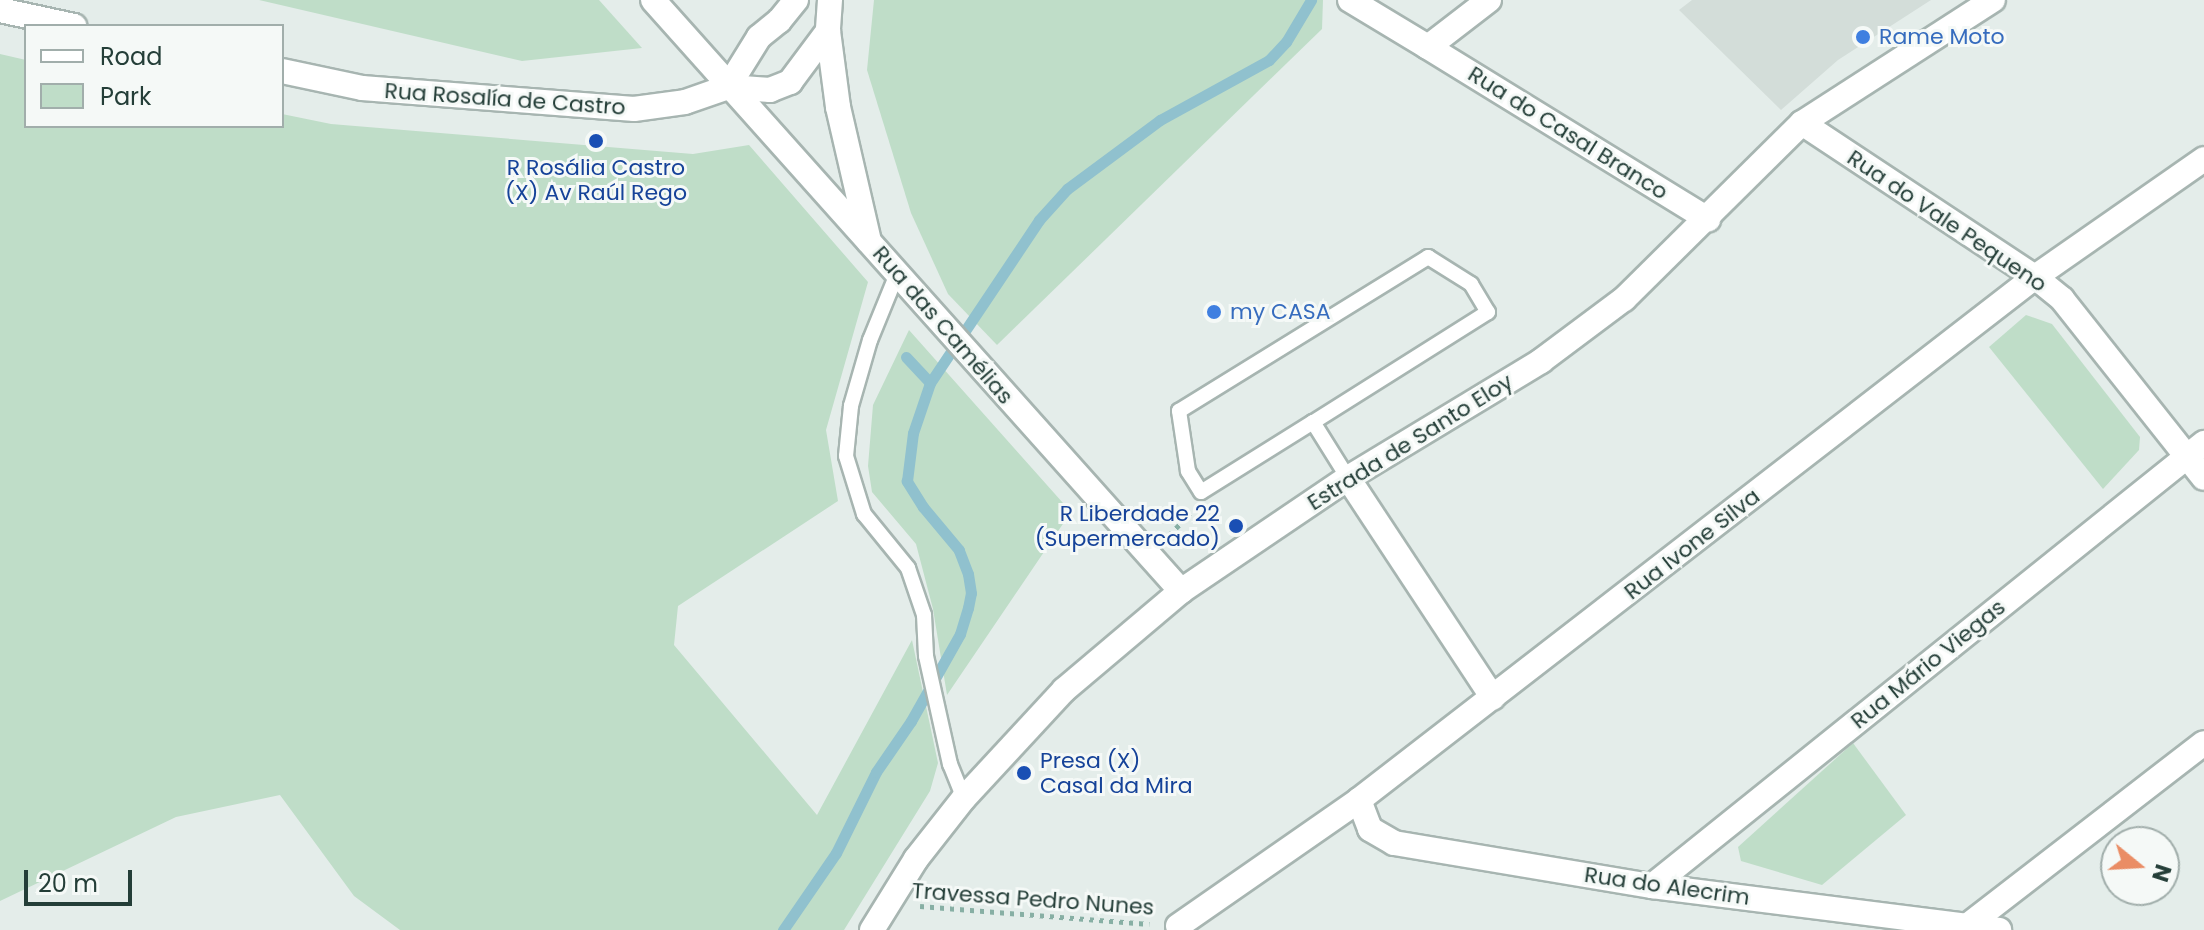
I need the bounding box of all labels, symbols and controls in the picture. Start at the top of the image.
legend [24,24,284,128]
place label: Rame Moto [1879,24,2005,50]
marker: Rame Moto [1854,28,1872,46]
text: Road [100,40,162,73]
street label: Rua do Casal Branco [1463,61,1673,205]
street label: Rua Rosalía de Castro [384,77,626,121]
text: Park [100,80,151,113]
marker: R Rosália Castro (X) Av Raúl Rego [587,132,605,150]
street label: Rua do Vale Pequeno [1842,144,2052,298]
place label: R Rosália Castro (X) Av Raúl Rego [505,154,687,206]
street label: Rua das Camélias [867,241,1019,409]
place label: my CASA [1230,299,1330,325]
marker: my CASA [1205,303,1223,321]
street label: Estrada de Santo Eloy [1303,368,1517,516]
street label: Rua Ivone Silva [1619,483,1765,605]
place label: R Liberdade 22 (Supermercado) [1035,500,1220,552]
marker: R Liberdade 22 (Supermercado) [1227,517,1245,535]
street label: Rua Mário Viegas [1846,594,2010,734]
place label: Presa (X) Casal da Mira [1040,747,1193,798]
marker: Presa (X) Casal da Mira [1015,764,1033,782]
north arrow [2100,826,2180,906]
scale bar [28,854,136,904]
text: N [2144,860,2179,886]
street label: Rua do Alecrim [1583,861,1751,911]
text: 20 m [38,867,98,900]
street label: Travessa Pedro Nunes [911,877,1155,921]

